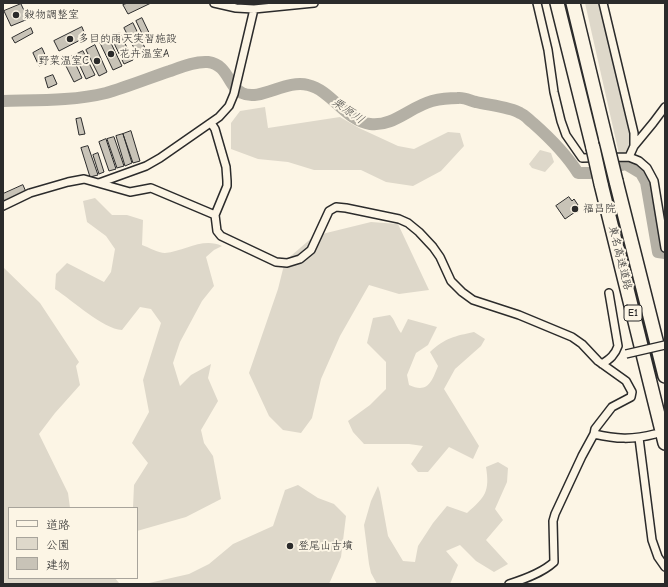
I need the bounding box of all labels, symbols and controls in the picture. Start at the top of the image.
place label: 穀物調整室 [24,8,79,22]
marker: 穀物調整室 [11,10,21,20]
place label: 多目的雨天実習施設 [78,32,177,46]
marker: 多目的雨天実習施設 [65,34,75,44]
place label: 花卉温室A [119,47,169,61]
marker: 花卉温室A [106,49,116,59]
place label: 野菜温室C [38,54,89,68]
marker: 野菜温室C [92,56,102,66]
water label: 栗原川 [329,95,367,127]
place label: 福昌院 [583,202,616,216]
marker: 福昌院 [570,204,580,214]
street label: 東名高速道路 [606,224,634,292]
road number: E1 [624,305,642,321]
legend [8,507,138,579]
text: 道路 [46,518,70,532]
text: 公園 [46,538,70,552]
place label: 登尾山古墳 [298,539,353,553]
marker: 登尾山古墳 [285,541,295,551]
text: 建物 [46,558,70,572]

